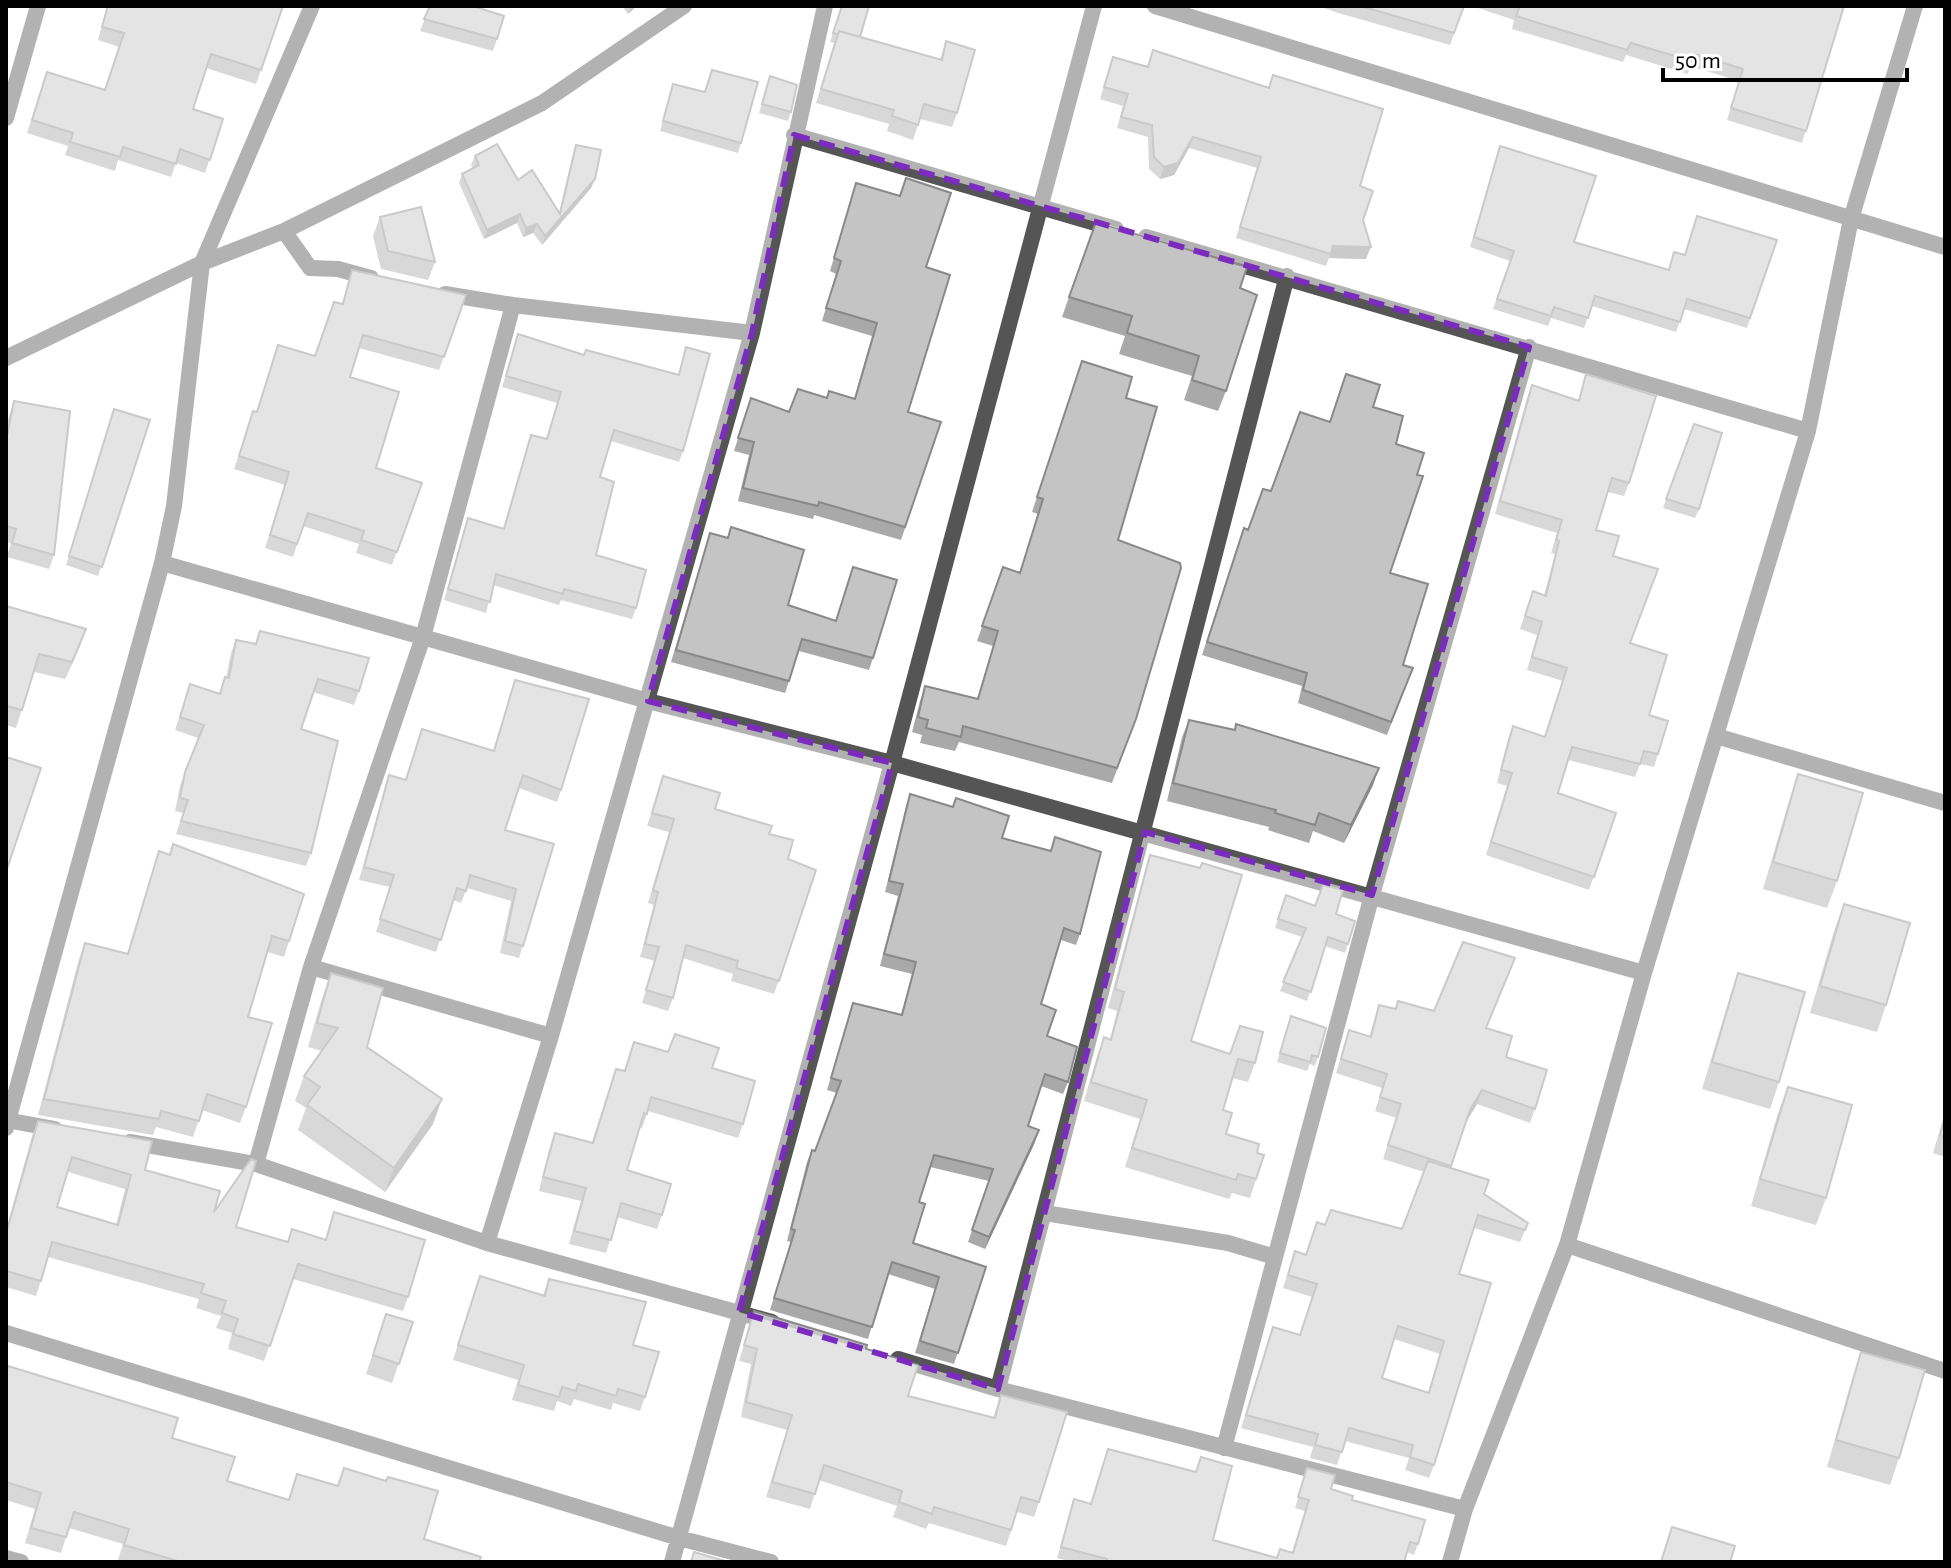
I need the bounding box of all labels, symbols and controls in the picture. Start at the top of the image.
scale bar [1663,32,1907,82]
text: 50 m [1675,49,1721,73]

